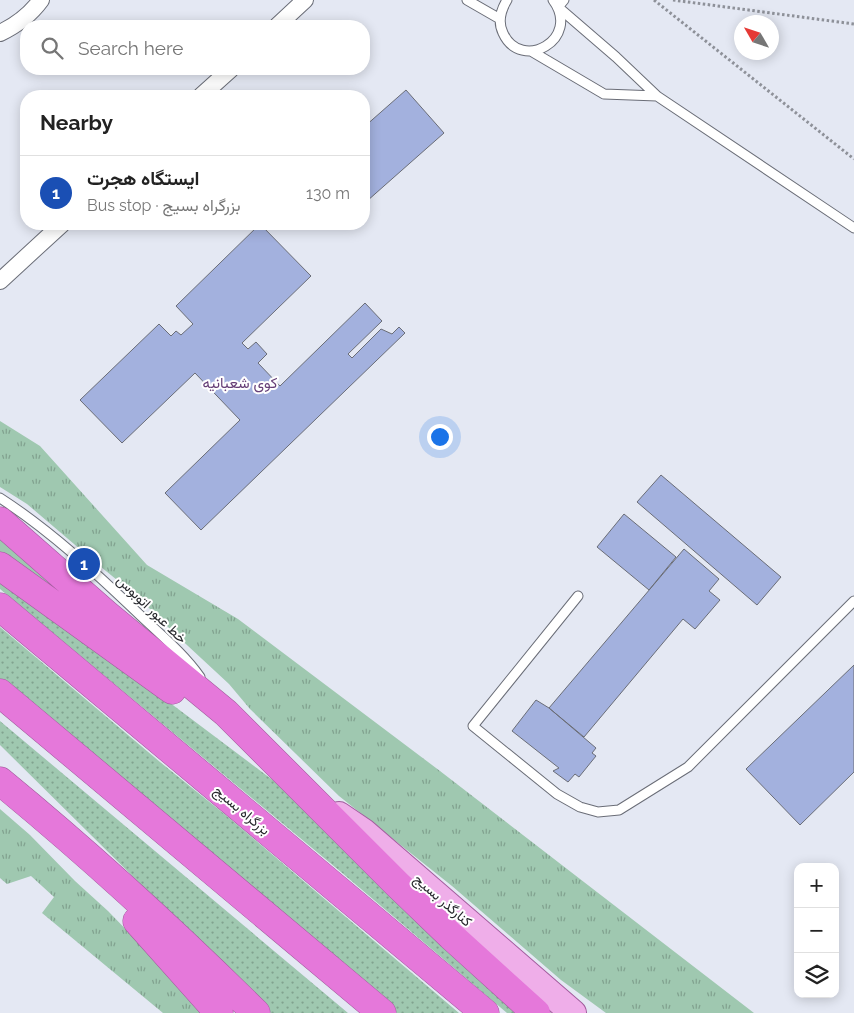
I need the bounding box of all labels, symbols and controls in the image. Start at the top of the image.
north arrow [734,15,779,60]
search box [20,20,370,75]
icon: search [38,34,66,62]
text: Search here [78,37,184,59]
text: Nearby [40,110,113,135]
text: ایستگاه هجرت [87,167,199,189]
text: 1 [52,184,60,203]
text: 130 m [306,184,350,203]
text: Bus stop · بزرگراه بسیج [87,196,241,215]
district label: کوی شعبانیه [203,374,278,393]
your location [427,424,453,450]
pin: 1 [68,545,100,583]
street label: خط عبور اتوبوس [113,572,190,647]
street label: بزرگراه بسیج [209,782,273,840]
map controls [794,863,839,998]
button: + [794,863,839,908]
street label: کنارگذر بسیج [409,870,475,932]
button: − [794,908,839,953]
button: layers [794,953,839,998]

